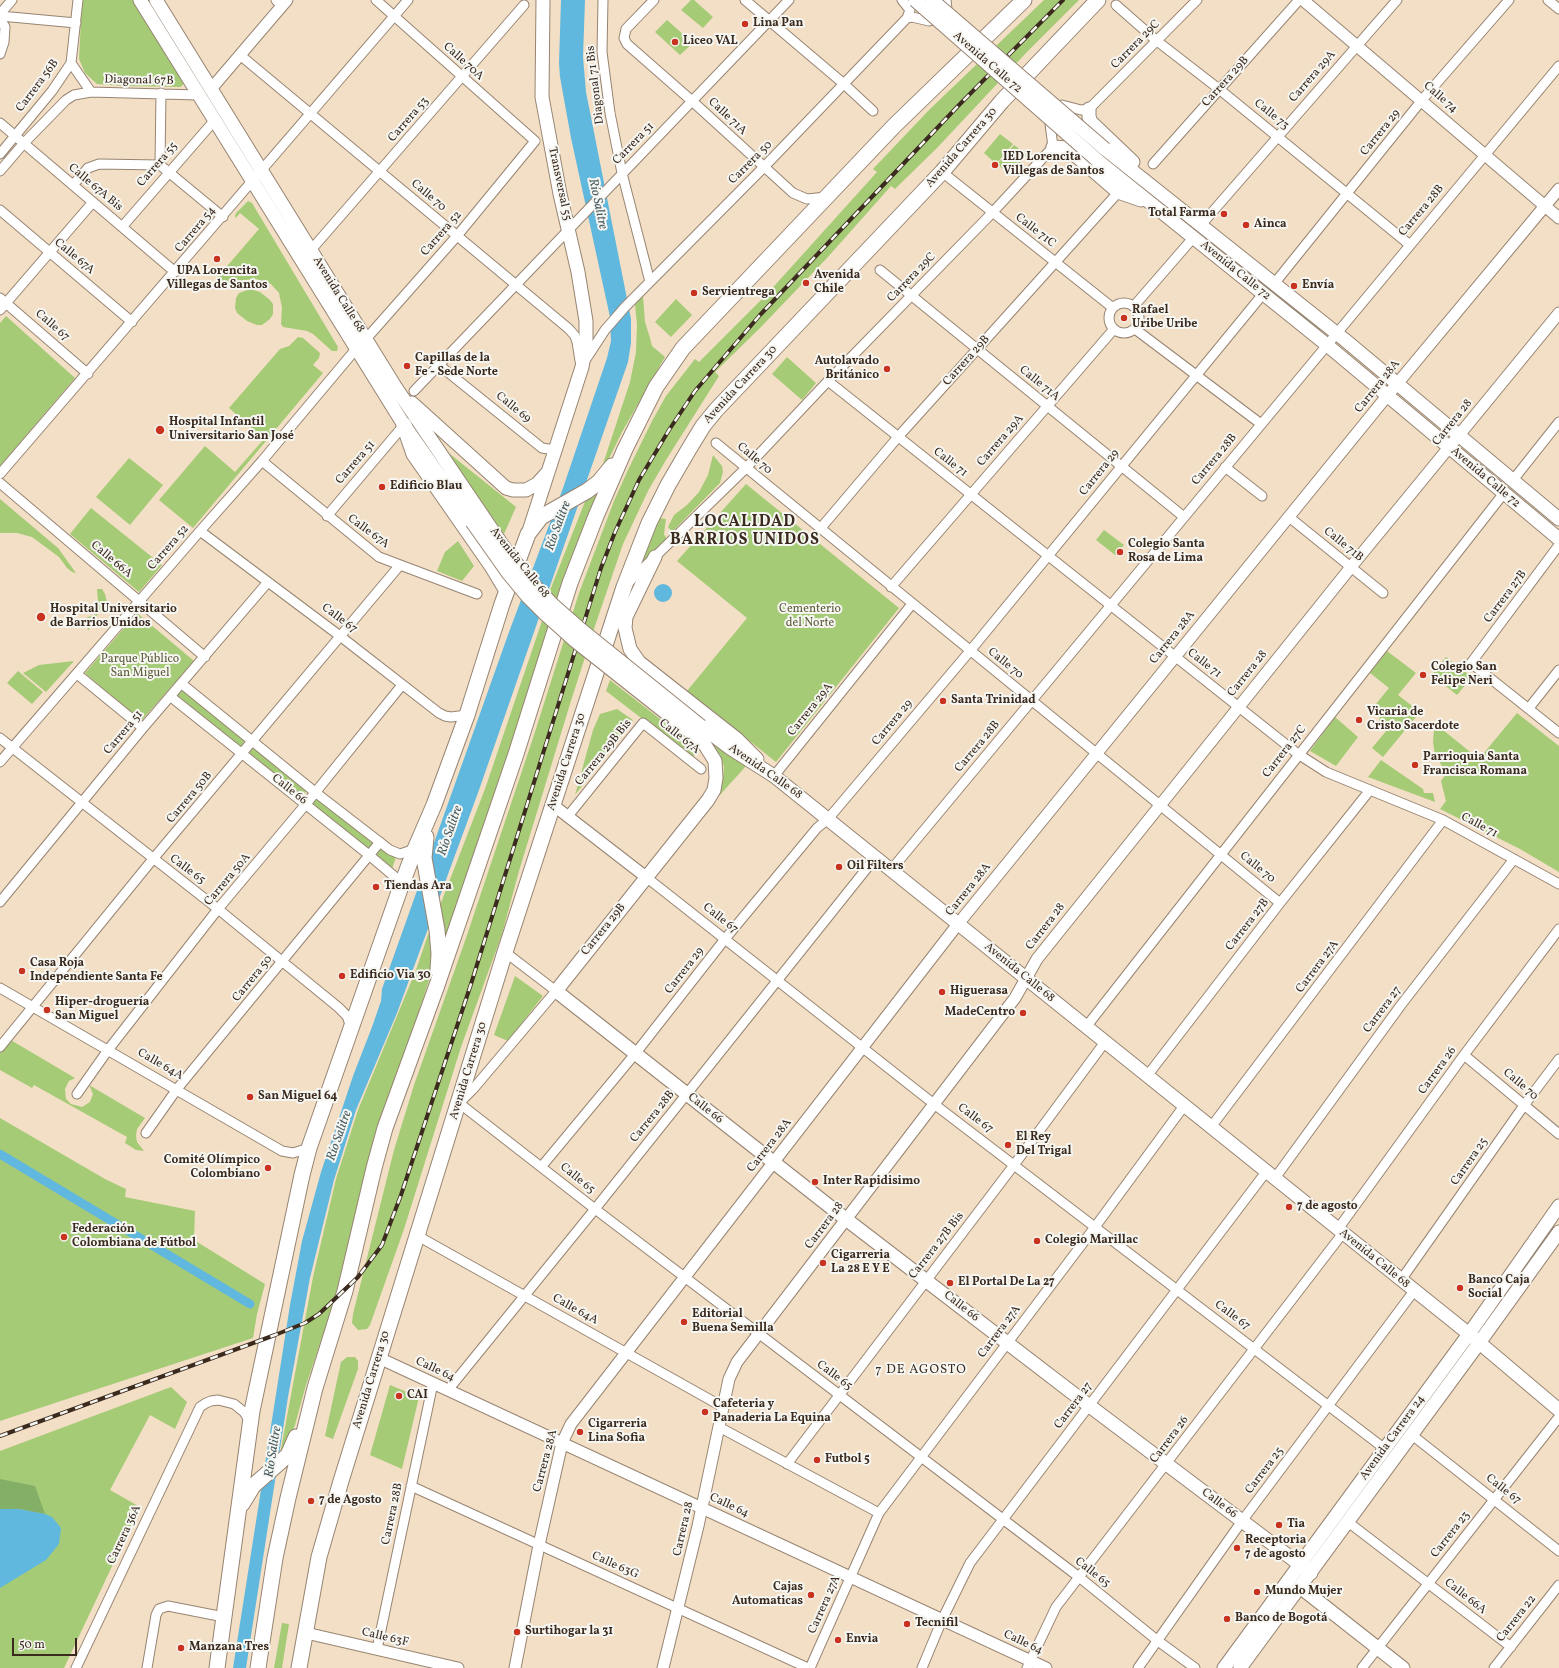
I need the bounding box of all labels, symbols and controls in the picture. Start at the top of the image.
place label: Lina Pan [753,17,803,31]
street label: Carrera 29C [1109,18,1163,72]
marker: Lina Pan [740,19,750,29]
street label: Avenida Calle 72 [950,29,1024,97]
place label: Liceo VAL [683,35,738,49]
marker: Liceo VAL [670,37,680,47]
street label: Calle 70A [440,40,486,84]
street label: Diagonal 71 Bis [584,45,608,125]
street label: Carrera 29A [1287,48,1339,106]
street label: Carrera 29B [1200,54,1252,110]
street label: Carrera 56B [14,57,62,115]
street label: Diagonal 67B [104,73,174,89]
street label: Calle 74 [1420,79,1460,117]
street label: Carrera 53 [386,95,432,145]
street label: Calle 71A [705,95,749,139]
street label: Calle 73 [1251,97,1291,133]
street label: Avenida Carrera 30 [923,105,1001,191]
street label: Carrera 29 [1358,107,1404,159]
street label: Carrera 51 [610,120,658,168]
street label: Carrera 50 [726,138,776,188]
street label: Carrera 55 [135,140,181,190]
street label: Transversal 55 [544,146,574,222]
place label: IED Lorencita Villegas de Santos [1003,151,1104,179]
marker: IED Lorencita Villegas de Santos [990,160,1000,170]
street label: Calle 67A Bis [65,161,125,215]
street label: Calle 70 [407,177,449,215]
water label: Río Salitre [584,177,610,231]
street label: Carrera 28B [1396,182,1448,240]
street label: Carrera 54 [173,204,219,256]
place label: Total Farma [1148,207,1216,221]
street label: Carrera 52 [418,208,466,260]
marker: Total Farma [1219,209,1229,219]
street label: Calle 71C [1012,211,1058,251]
place label: Ainca [1254,218,1287,232]
marker: Ainca [1241,220,1251,230]
street label: Calle 67A [51,236,97,278]
street label: Avenida Calle 72 [1197,238,1273,304]
street label: Carrera 29C [885,250,939,306]
marker: UPA Lorencita Villegas de Santos [212,254,222,264]
street label: Avenida Calle 68 [309,254,367,336]
place label: UPA Lorencita Villegas de Santos [166,265,268,293]
place label: Avenida Chile [814,269,860,297]
marker: Avenida Chile [801,278,811,288]
place label: Envía [1302,279,1334,293]
marker: Envía [1289,281,1299,291]
place label: Servientrega [702,286,775,300]
marker: Servientrega [689,288,699,298]
place label: Rafael Uribe Uribe [1132,304,1197,332]
street label: Calle 67 [32,307,72,345]
marker: Rafael Uribe Uribe [1119,313,1129,323]
street label: Carrera 29B [941,333,993,389]
street label: Avenida Carrera 30 [701,343,781,427]
place label: Capillas de la Fe - Sede Norte [415,352,498,380]
place label: Autolavado Británico [815,355,879,383]
street label: Carrera 28A [1352,358,1404,416]
marker: Capillas de la Fe - Sede Norte [402,361,412,371]
street label: Calle 71A [1016,363,1062,405]
marker: Autolavado Británico [882,364,892,374]
street label: Calle 69 [492,389,534,427]
street label: Carrera 28 [1430,397,1476,449]
street label: Carrera 29A [975,412,1027,470]
place label: Hospital Infantil Universitario San José [169,416,294,444]
marker: Hospital Infantil Universitario San José [154,424,166,436]
street label: Carrera 28B [1189,431,1241,489]
street label: Carrera 51 [333,438,379,488]
street label: Calle 70 [733,440,775,478]
street label: Calle 71 [930,445,970,481]
street label: Avenida Calle 72 [1447,445,1523,511]
street label: Carrera 29 [1077,447,1123,499]
place label: Edificio Blau [390,480,462,494]
marker: Edificio Blau [377,482,387,492]
water label: Río Salitre [543,499,575,553]
street label: Calle 67A [344,512,392,552]
district label: LOCALIDAD BARRIOS UNIDOS [670,513,820,551]
street label: Carrera 52 [145,522,193,574]
street label: Avenida Calle 68 [486,525,552,601]
street label: Calle 71B [1320,525,1366,565]
place label: Colegio Santa Rosa de Lima [1128,538,1205,566]
street label: Calle 66A [87,539,135,581]
marker: Colegio Santa Rosa de Lima [1115,547,1125,557]
street label: Carrera 27B [1481,568,1531,626]
street label: Calle 67 [318,601,360,637]
place label: Hospital Universitario de Barrios Unidos [50,603,177,631]
park label: Cementerio del Norte [779,603,841,631]
street label: Carrera 28A [1147,609,1199,667]
marker: Hospital Universitario de Barrios Unidos [35,611,47,623]
street label: Calle 70 [984,645,1026,683]
street label: Calle 71 [1184,646,1224,682]
street label: Carrera 28 [1225,648,1271,700]
park label: Parque Público San Miguel [101,653,179,681]
place label: Colegio San Felipe Neri [1431,661,1497,689]
marker: Colegio San Felipe Neri [1418,670,1428,680]
street label: Carrera 29A [785,681,837,739]
place label: Santa Trinidad [951,694,1036,708]
marker: Santa Trinidad [938,696,948,706]
street label: Carrera 29 [870,697,916,749]
place label: Vicaria de Cristo Sacerdote [1367,706,1459,734]
street label: Carrera 51 [101,708,147,758]
street label: Avenida Carrera 30 [544,711,590,813]
marker: Vicaria de Cristo Sacerdote [1354,715,1364,725]
street label: Calle 67A [656,716,702,758]
street label: Carrera 29B Bis [573,717,635,789]
street label: Carrera 28B [952,718,1004,776]
street label: Carrera 27C [1260,723,1310,781]
street label: Avenida Calle 68 [725,741,805,803]
place label: Parrioquia Santa Francisca Romana [1423,751,1527,779]
marker: Parrioquia Santa Francisca Romana [1410,760,1420,770]
street label: Carrera 50B [164,769,216,827]
street label: Calle 66 [268,772,310,808]
water label: Río Salitre [435,804,467,858]
street label: Calle 71 [1458,810,1500,842]
street label: Calle 70 [1236,849,1278,887]
street label: Carrera 50A [202,851,254,909]
street label: Calle 65 [166,852,208,888]
place label: Oil Filters [847,860,903,874]
street label: Carrera 28A [943,861,995,919]
marker: Oil Filters [834,862,844,872]
place label: Tiendas Ara [384,880,452,894]
marker: Tiendas Ara [371,882,381,892]
street label: Carrera 27B [1223,896,1273,954]
street label: Carrera 29B [579,901,629,959]
street label: Calle 67 [699,901,741,937]
street label: Carrera 28 [1023,901,1069,953]
street label: Carrera 27A [1294,938,1342,996]
street label: Avenida Calle 68 [981,940,1057,1006]
street label: Carrera 29 [662,945,708,997]
street label: Carrera 50 [230,953,276,1005]
place label: Casa Roja Independiente Santa Fe [30,957,163,985]
marker: Casa Roja Independiente Santa Fe [17,966,27,976]
place label: Edificio Via 30 [350,969,431,983]
marker: Edificio Via 30 [337,971,347,981]
street label: Carrera 27 [1361,984,1405,1036]
place label: Higuerasa [950,985,1008,999]
marker: Higuerasa [937,987,947,997]
place label: Hiper-droguería San Miguel [55,996,149,1024]
marker: Hiper-droguería San Miguel [42,1005,52,1015]
place label: MadeCentro [945,1006,1015,1020]
marker: MadeCentro [1018,1008,1028,1018]
street label: Avenida Carrera 30 [447,1020,491,1122]
street label: Carrera 26 [1416,1044,1460,1098]
street label: Calle 64A [135,1046,185,1084]
street label: Calle 70 [1499,1066,1541,1104]
street label: Carrera 28B [628,1088,678,1146]
place label: San Miguel 64 [258,1090,338,1104]
street label: Calle 66 [684,1091,726,1127]
marker: San Miguel 64 [245,1092,255,1102]
street label: Calle 67 [954,1101,996,1137]
water label: Río Salitre [324,1109,356,1163]
street label: Carrera 28A [745,1116,795,1176]
place label: El Rey Del Trigal [1016,1131,1072,1159]
street label: Carrera 25 [1448,1135,1492,1189]
marker: El Rey Del Trigal [1003,1140,1013,1150]
place label: Comité Olímpico Colombiano [164,1154,260,1182]
street label: Calle 65 [557,1161,597,1197]
marker: Comité Olímpico Colombiano [263,1163,273,1173]
place label: Inter Rapidisimo [823,1175,920,1189]
marker: Inter Rapidisimo [810,1177,820,1187]
street label: Carrera 28 [803,1200,847,1252]
place label: 7 de agosto [1297,1200,1358,1214]
marker: 7 de agosto [1284,1202,1294,1212]
street label: Carrera 27B Bis [906,1210,968,1282]
place label: Federación Colombiana de Fútbol [72,1223,196,1251]
street label: Avenida Calle 68 [1336,1226,1412,1292]
marker: Federación Colombiana de Fútbol [59,1232,69,1242]
place label: Colegio Marillac [1045,1234,1138,1248]
marker: Colegio Marillac [1032,1236,1042,1246]
place label: Cigarreria La 28 E Y E [831,1249,890,1277]
marker: Cigarreria La 28 E Y E [818,1258,828,1268]
place label: Banco Caja Social [1468,1274,1530,1302]
place label: El Portal De La 27 [958,1276,1055,1290]
marker: El Portal De La 27 [945,1278,955,1288]
marker: Banco Caja Social [1455,1283,1465,1293]
street label: Calle 66 [940,1289,982,1325]
street label: Calle 64A [549,1291,601,1329]
street label: Calle 67 [1211,1298,1253,1334]
street label: Carrera 27A [976,1303,1024,1361]
place label: Editorial Buena Semilla [692,1308,774,1336]
marker: Editorial Buena Semilla [679,1317,689,1327]
street label: Avenida Carrera 30 [350,1329,394,1431]
street label: Calle 64 [413,1355,457,1385]
street label: Calle 65 [813,1358,855,1394]
district label: 7 DE AGOSTO [875,1363,967,1379]
street label: Carrera 27 [1052,1380,1096,1432]
place label: CAI [407,1389,428,1403]
marker: CAI [394,1391,404,1401]
street label: Avenida Carrera 24 [1357,1393,1429,1483]
place label: Cafeteria y Panaderia La Equina [713,1398,831,1426]
marker: Cafeteria y Panaderia La Equina [700,1407,710,1417]
street label: Carrera 26 [1148,1414,1192,1466]
place label: Cigarreria Lina Sofia [588,1418,647,1446]
water label: Río Salitre [262,1425,286,1479]
marker: Cigarreria Lina Sofia [575,1427,585,1437]
street label: Carrera 28A [531,1428,561,1494]
street label: Carrera 25 [1243,1445,1287,1497]
place label: Futbol 5 [825,1453,870,1467]
marker: Futbol 5 [812,1455,822,1465]
street label: Calle 67 [1482,1472,1524,1508]
street label: Carrera 28B [379,1482,407,1546]
street label: Calle 66 [1198,1486,1240,1522]
street label: Calle 64 [707,1491,751,1521]
place label: 7 de Agosto [319,1494,382,1508]
marker: 7 de Agosto [306,1496,316,1506]
street label: Carrera 28 [671,1500,697,1558]
street label: Carrera 36A [105,1503,145,1567]
street label: Carrera 23 [1428,1509,1474,1561]
place label: Tia [1287,1518,1305,1532]
marker: Tia [1274,1520,1284,1530]
place label: Receptoria 7 de agosto [1245,1534,1306,1562]
marker: Receptoria 7 de agosto [1232,1543,1242,1553]
street label: Calle 63G [589,1549,641,1583]
street label: Calle 65 [1071,1555,1113,1591]
street label: Carrera 27A [806,1574,844,1636]
street label: Calle 66A [1441,1576,1489,1618]
place label: Cajas Automaticas [732,1581,803,1609]
place label: Mundo Mujer [1265,1585,1342,1599]
marker: Mundo Mujer [1252,1587,1262,1597]
marker: Cajas Automaticas [806,1590,816,1600]
street label: Carrera 22 [1494,1593,1540,1645]
place label: Banco de Bogotá [1235,1612,1327,1626]
marker: Banco de Bogotá [1222,1614,1232,1624]
place label: Tecnifil [915,1617,958,1631]
marker: Tecnifil [902,1619,912,1629]
place label: Surtihogar la 31 [525,1625,613,1639]
street label: Calle 63F [360,1626,410,1650]
marker: Surtihogar la 31 [512,1627,522,1637]
street label: Calle 64 [1001,1628,1045,1658]
scale bar [14,1630,79,1656]
place label: Envia [846,1633,878,1647]
marker: Envia [833,1635,843,1645]
text: 50 m [19,1637,45,1653]
place label: Manzana Tres [189,1641,269,1655]
marker: Manzana Tres [176,1643,186,1653]

